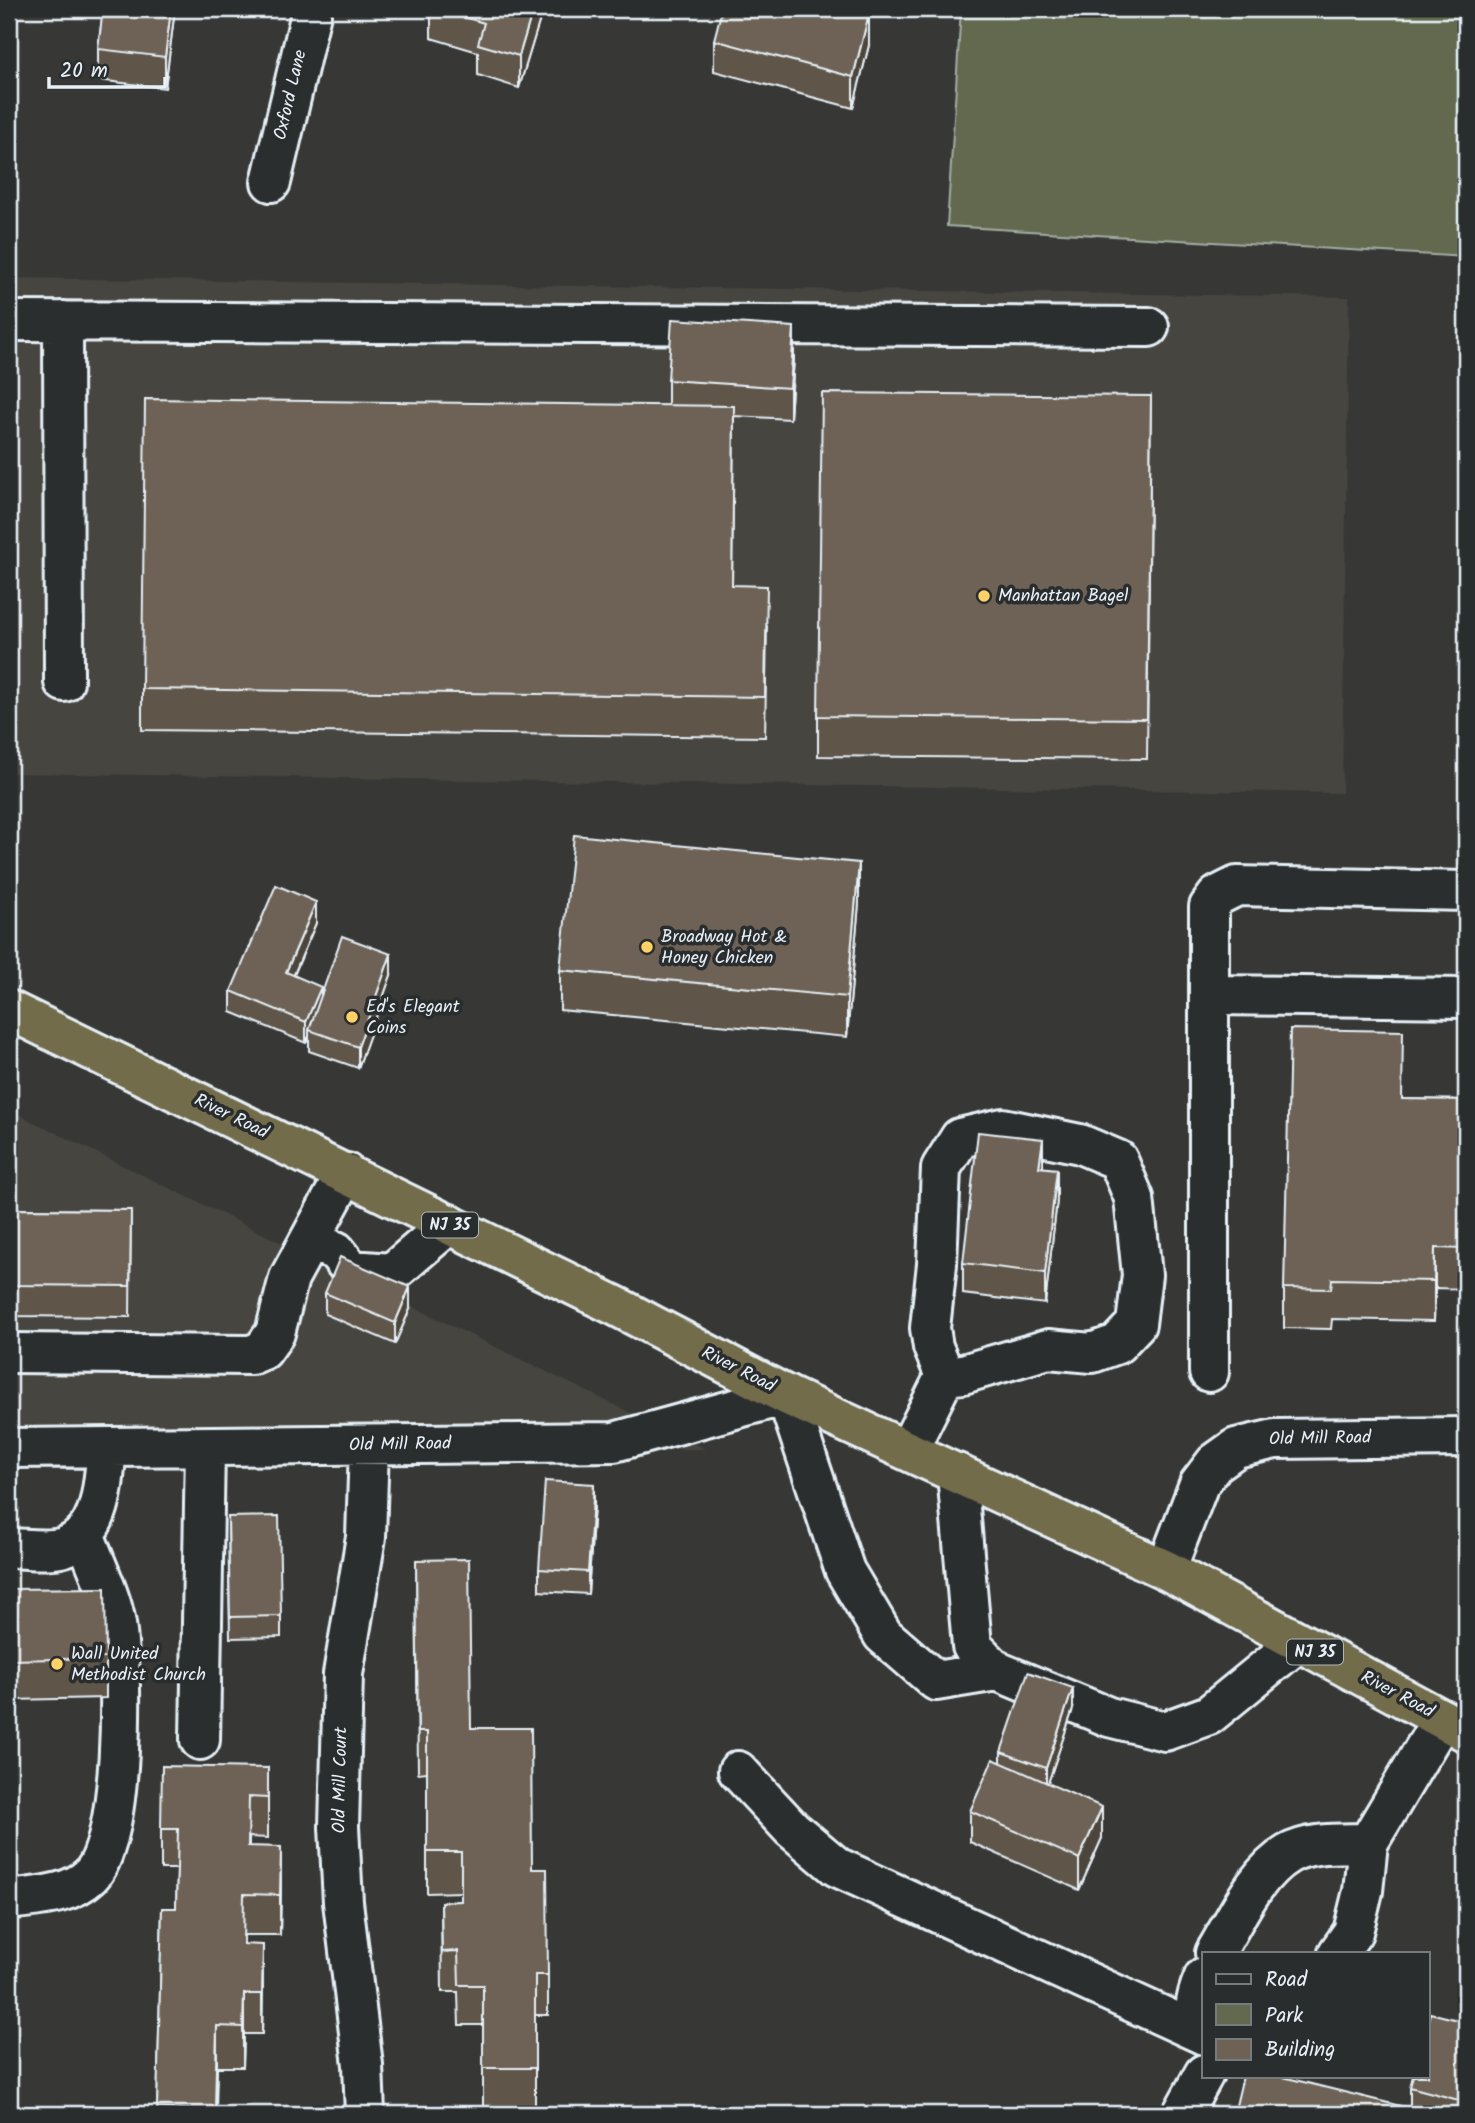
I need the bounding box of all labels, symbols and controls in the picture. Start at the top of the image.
scale bar [49,46,164,90]
street label: Oxford Lane [267,47,315,143]
text: 20 m [60,55,108,88]
place label: Manhattan Bagel [998,582,1129,611]
marker: Manhattan Bagel [976,588,992,604]
place label: Broadway Hot & Honey Chicken [661,923,787,973]
marker: Broadway Hot & Honey Chicken [639,939,655,955]
place label: Ed's Elegant Coins [366,993,461,1043]
marker: Ed's Elegant Coins [344,1009,360,1025]
street label: River Road [189,1086,274,1148]
road number: NJ 35 [422,1212,478,1238]
street label: River Road [696,1339,781,1401]
street label: Old Mill Road [1269,1424,1372,1454]
street label: Old Mill Road [349,1430,452,1460]
place label: Wall United Methodist Church [71,1640,206,1690]
road number: NJ 35 [1287,1640,1343,1664]
marker: Wall United Methodist Church [49,1656,65,1672]
street label: River Road [1355,1663,1440,1727]
street label: Old Mill Court [326,1725,356,1834]
legend [1202,1952,1430,2078]
text: Road [1265,1964,1308,1997]
text: Park [1265,2000,1303,2033]
text: Building [1265,2034,1335,2067]

